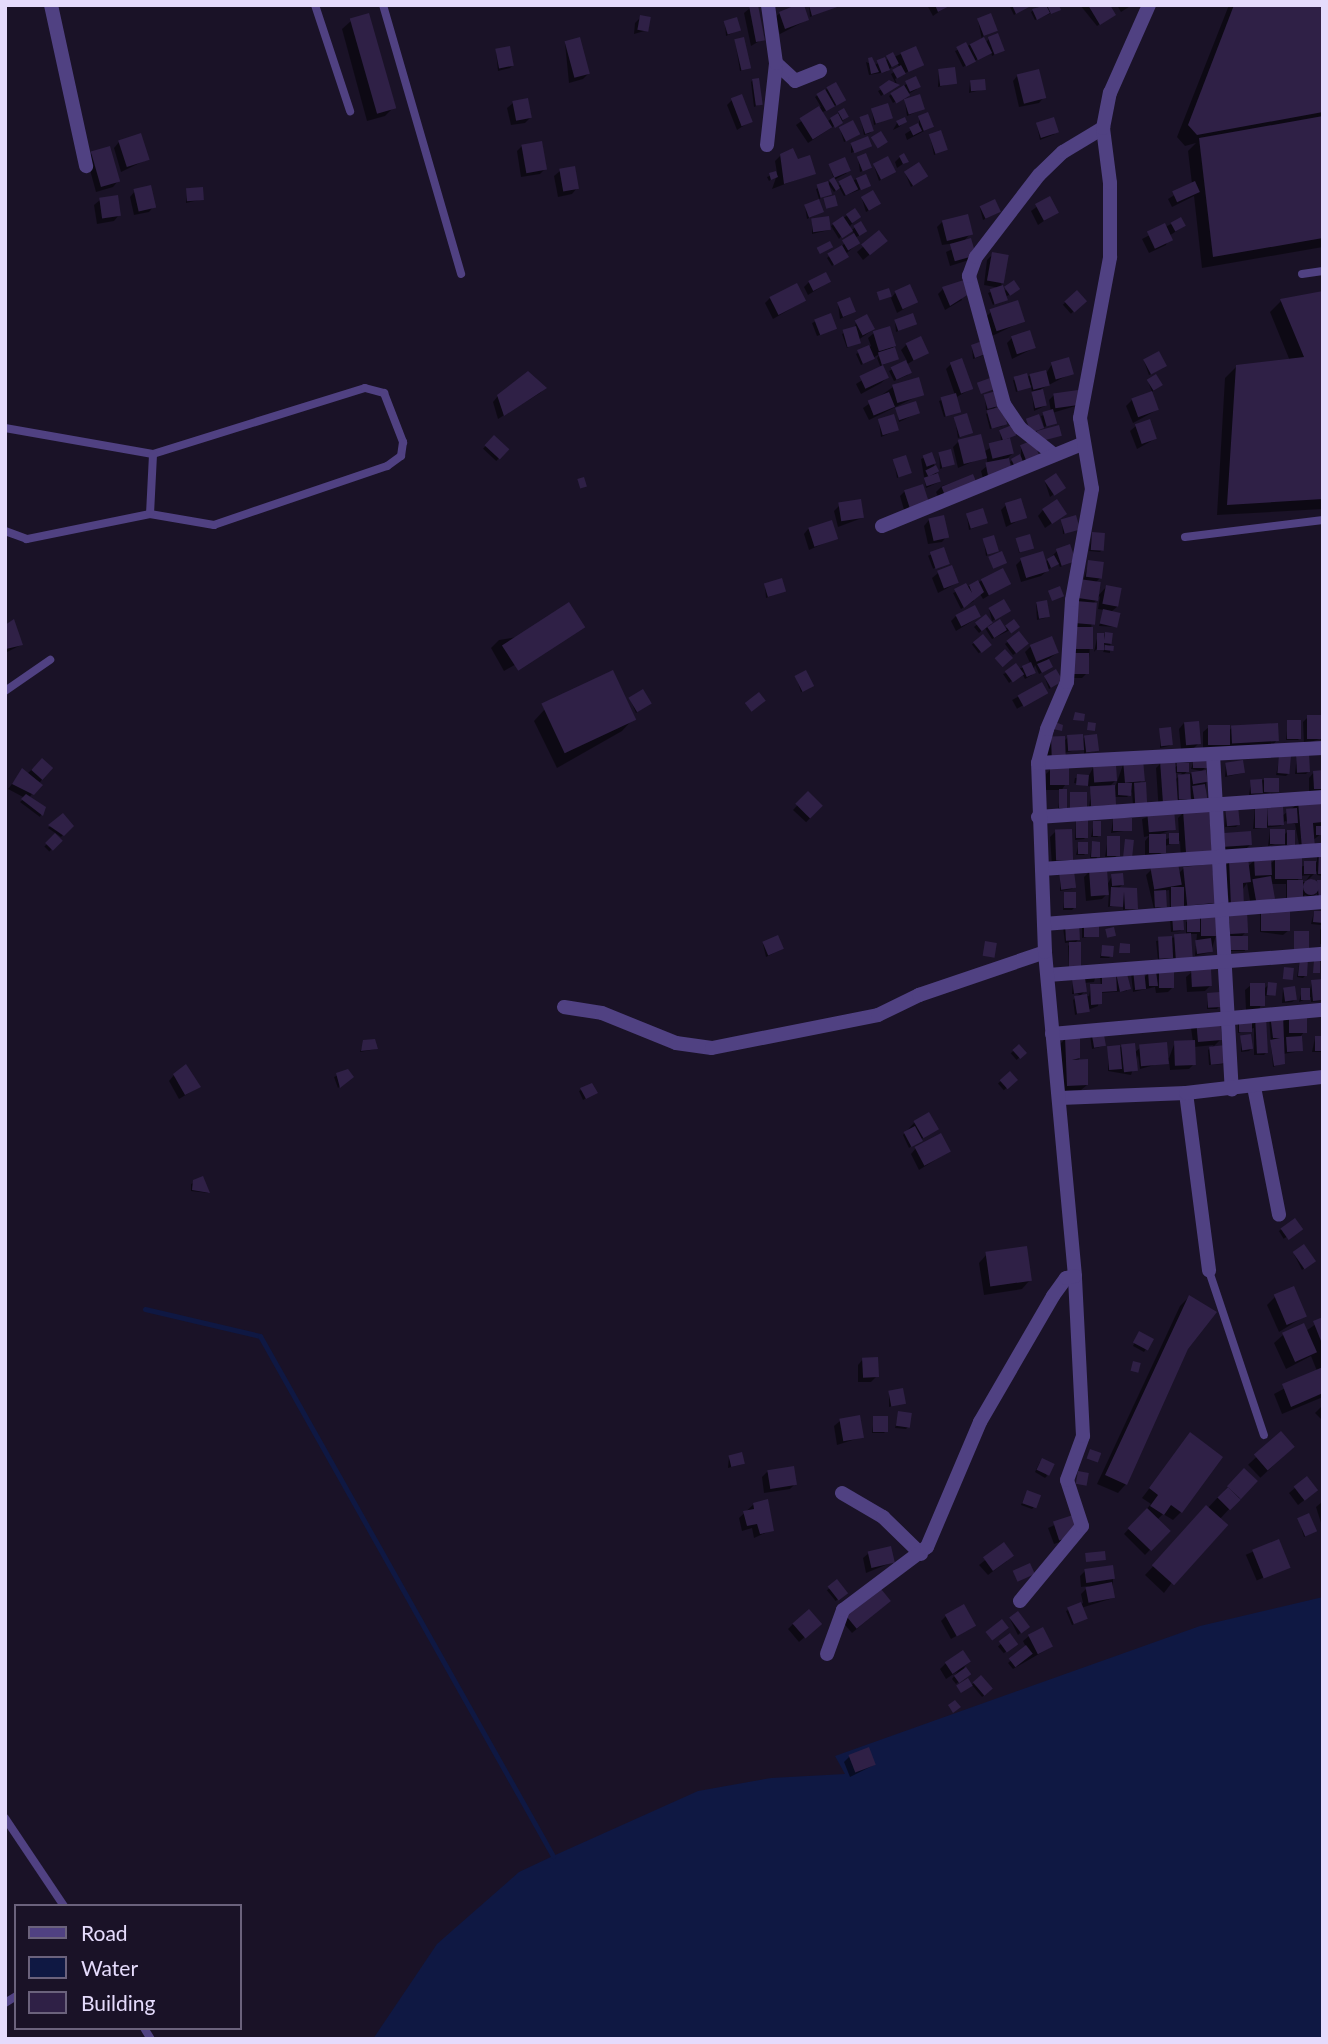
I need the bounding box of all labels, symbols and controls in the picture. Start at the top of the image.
legend [14,1904,242,2030]
text: Road [81,1920,128,1945]
text: Water [81,1955,138,1980]
text: Building [81,1990,156,2015]

